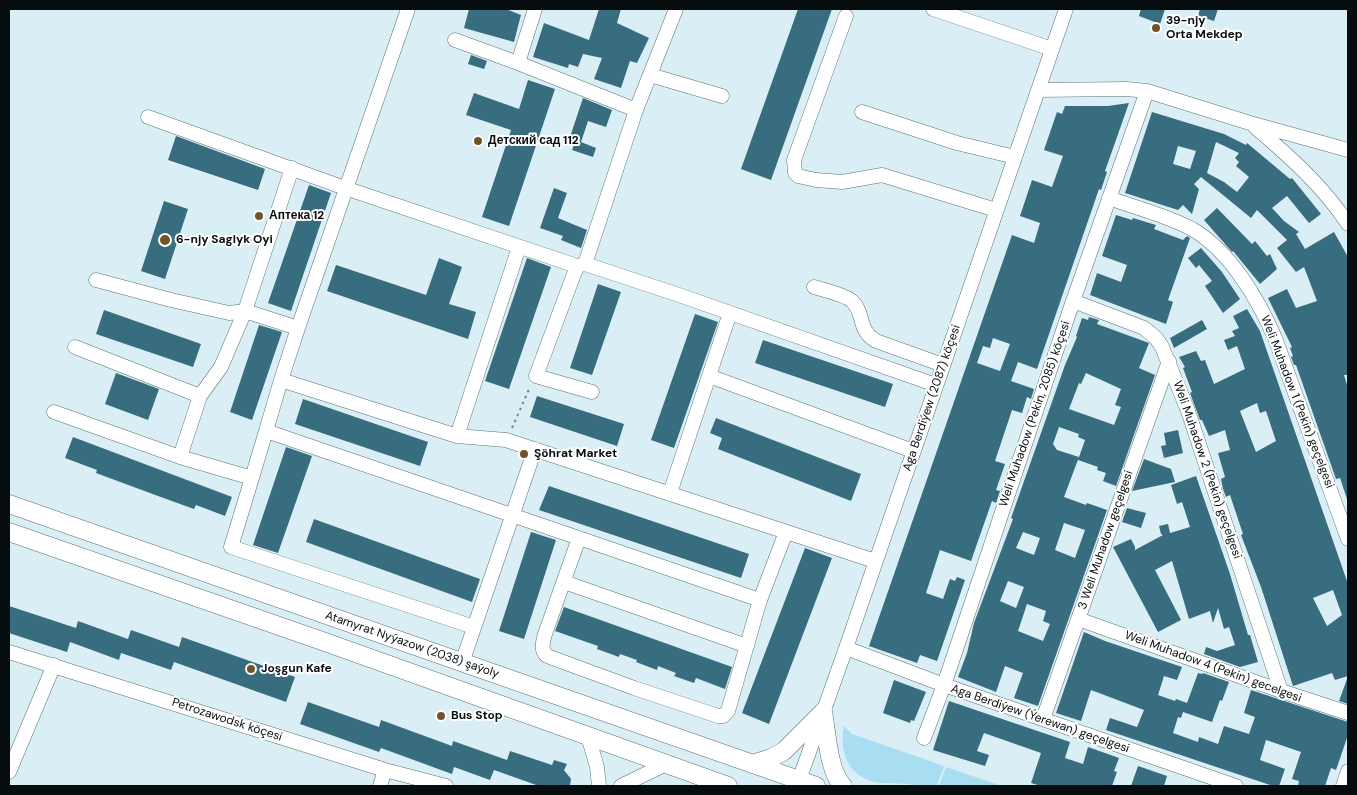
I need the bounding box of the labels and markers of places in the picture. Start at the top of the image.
place label: 39-njy Orta Mekdep [1166,14,1243,42]
marker: 39-njy Orta Mekdep [1150,22,1162,34]
place label: Детский сад 112 [488,134,579,148]
marker: Детский сад 112 [472,135,484,147]
place label: Аптека 12 [269,209,324,223]
marker: Аптека 12 [253,210,265,222]
marker: 6-njy Saglyk Oyi [158,233,172,247]
place label: 6-njy Saglyk Oyi [176,233,273,247]
place label: Şöhrat Market [534,447,617,461]
marker: Şöhrat Market [518,448,530,460]
place label: Joşgun Kafe [261,662,332,676]
marker: Joşgun Kafe [245,663,257,675]
place label: Bus Stop [451,709,503,723]
marker: Bus Stop [435,710,447,722]

